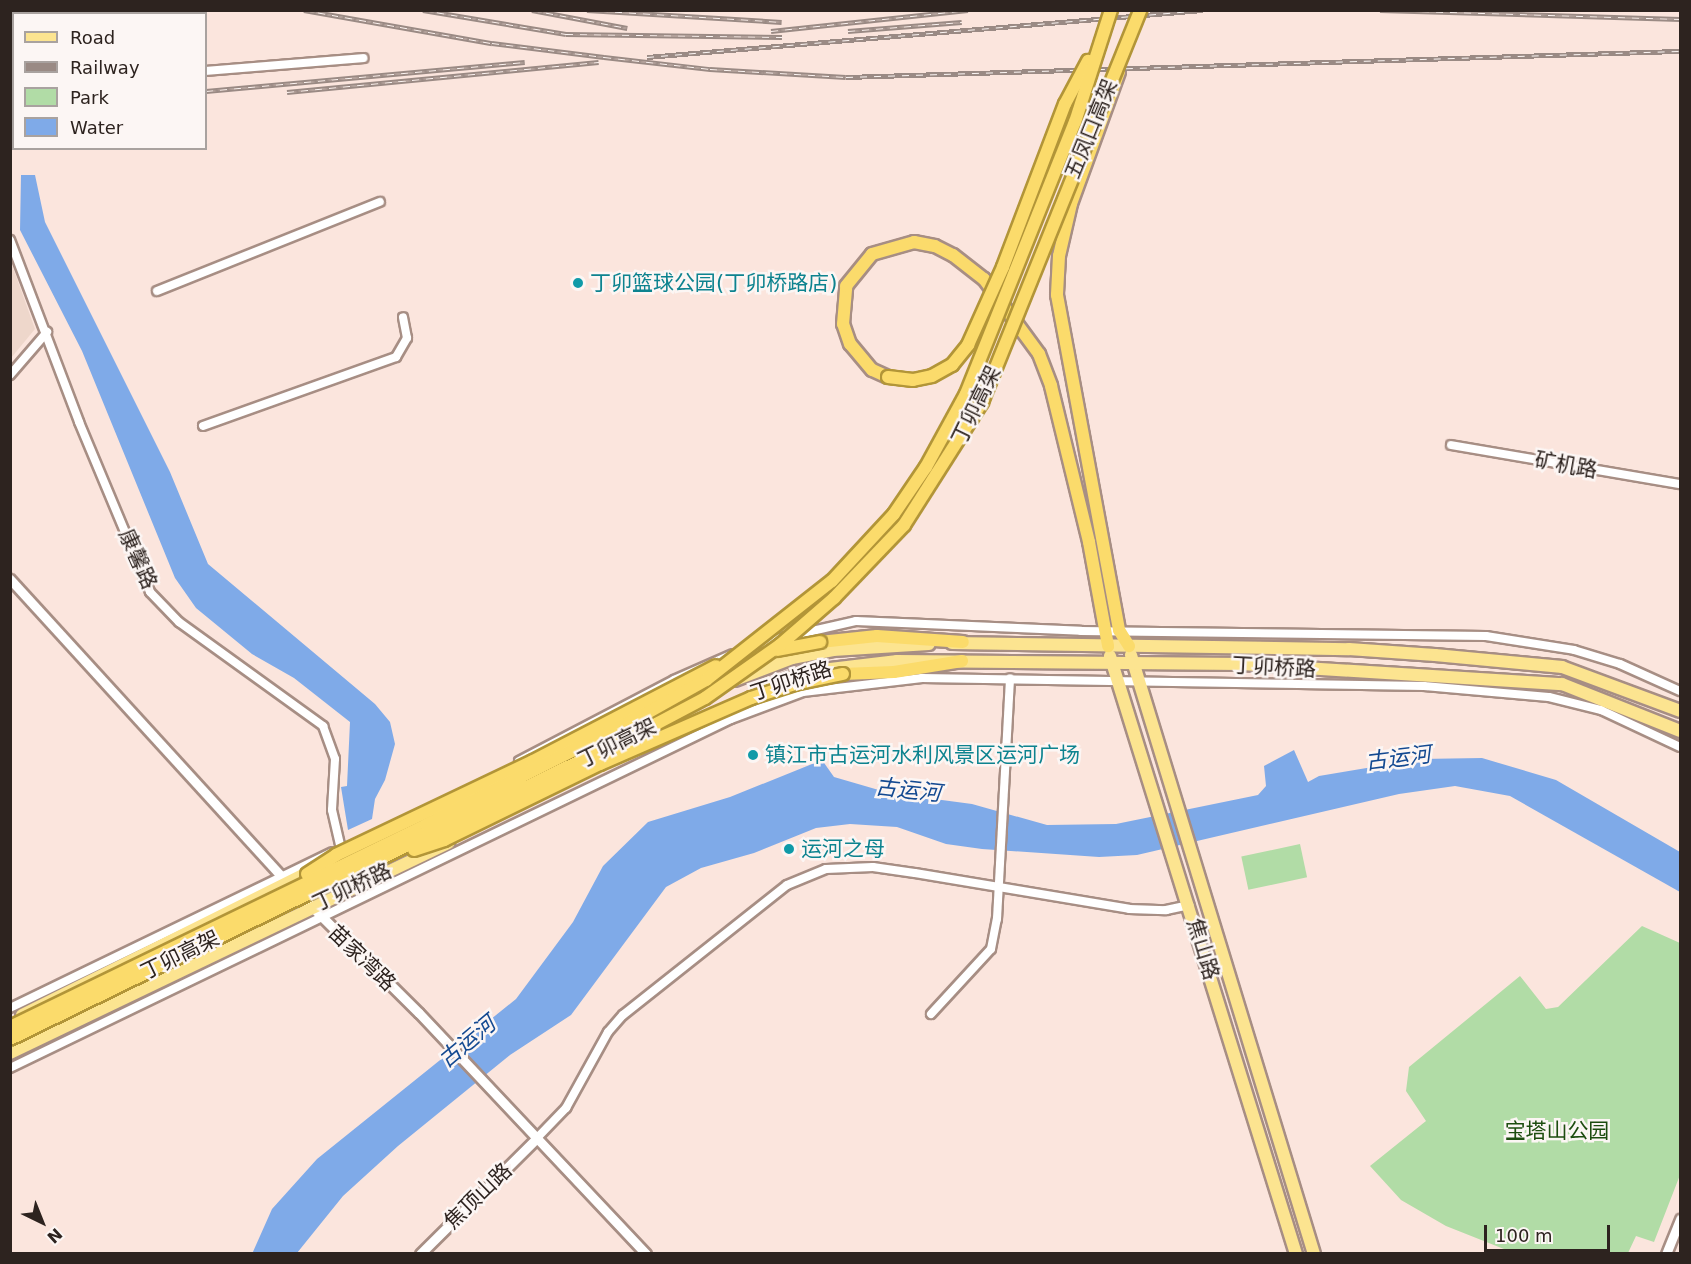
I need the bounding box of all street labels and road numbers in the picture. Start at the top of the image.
street label: 五凤口高架 [1060,76,1122,182]
street label: 丁卯高架 [946,362,1006,448]
street label: 矿机路 [1533,447,1599,483]
street label: 康馨路 [114,525,162,593]
street label: 丁卯桥路 [1231,652,1317,682]
street label: 丁卯桥路 [747,656,835,706]
street label: 丁卯高架 [574,713,660,773]
street label: 丁卯桥路 [309,858,395,916]
street label: 焦山路 [1182,915,1224,983]
street label: 苗家湾路 [323,920,401,996]
street label: 丁卯高架 [137,925,223,985]
street label: 焦顶山路 [439,1158,517,1234]

